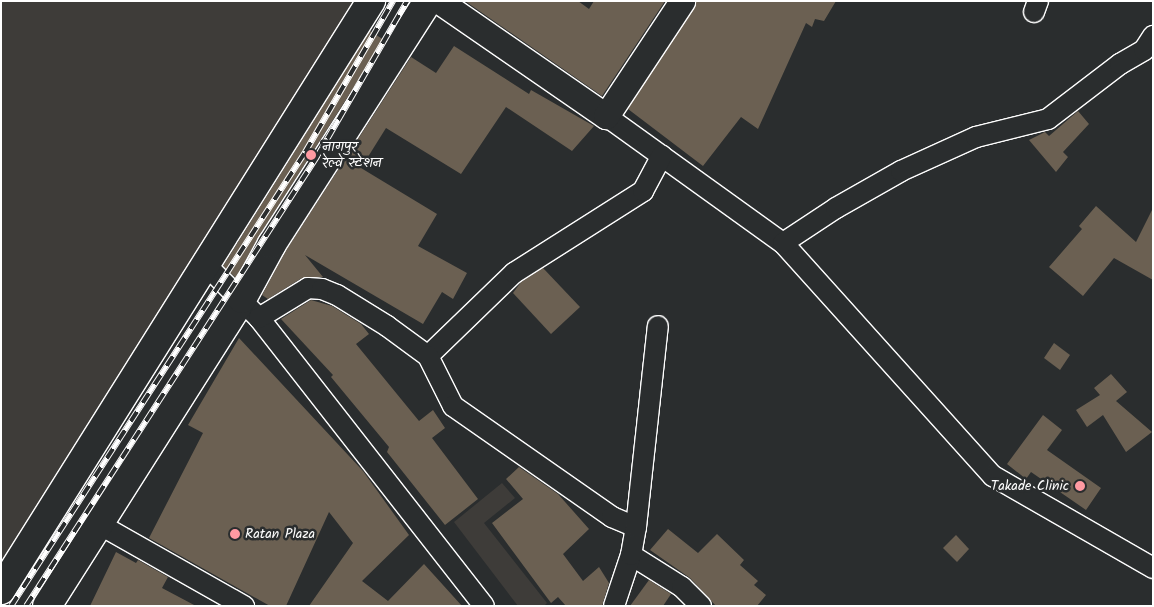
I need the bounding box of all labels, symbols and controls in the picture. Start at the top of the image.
place label: नागपुर रेल्वे स्टेशन [322,139,381,172]
marker: नागपुर रेल्वे स्टेशन [304,148,318,162]
place label: Takade Clinic [991,478,1069,494]
marker: Takade Clinic [1073,479,1087,493]
place label: Ratan Plaza [245,526,315,542]
marker: Ratan Plaza [229,528,241,540]

